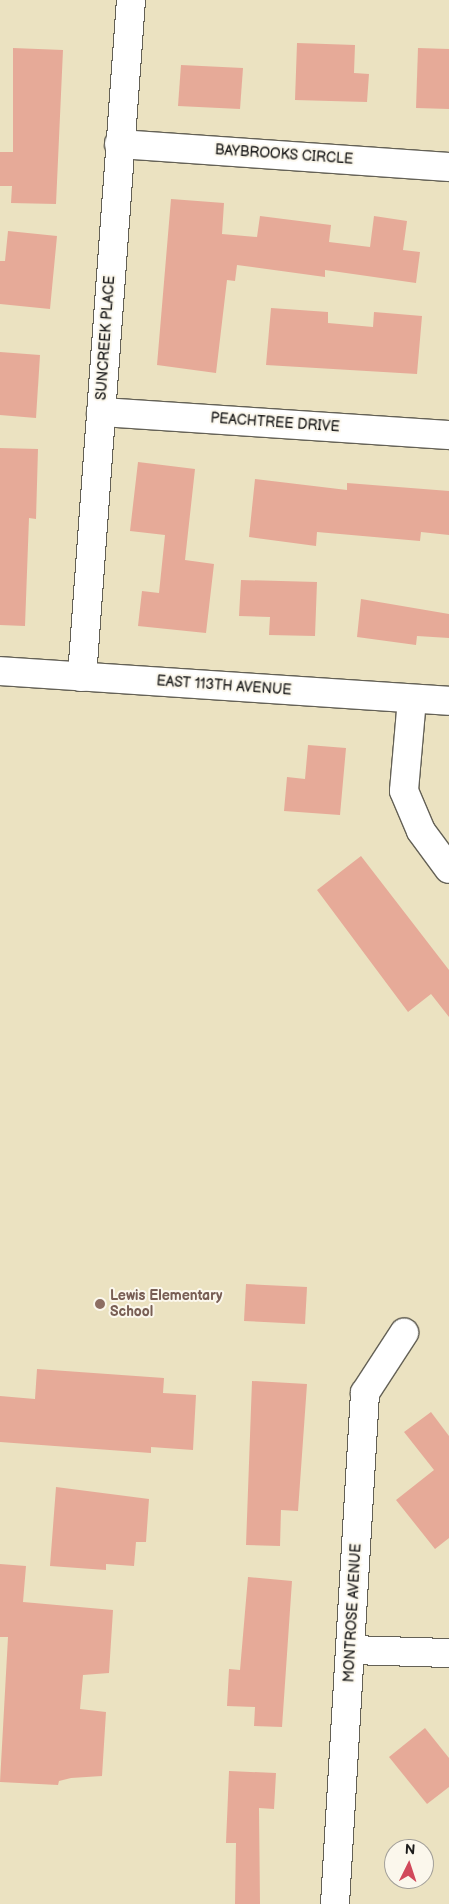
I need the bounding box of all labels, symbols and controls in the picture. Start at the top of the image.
street label: BAYBROOKS CIRCLE [214,142,354,168]
street label: SUNCREEK PLACE [93,275,119,401]
street label: PEACHTREE DRIVE [210,410,340,436]
street label: EAST 113TH AVENUE [156,673,292,699]
place label: Lewis Elementary School [110,1288,222,1320]
marker: Lewis Elementary School [94,1298,106,1310]
street label: MONTROSE AVENUE [341,1543,365,1683]
north arrow [384,1839,434,1889]
text: N [404,1841,416,1858]

